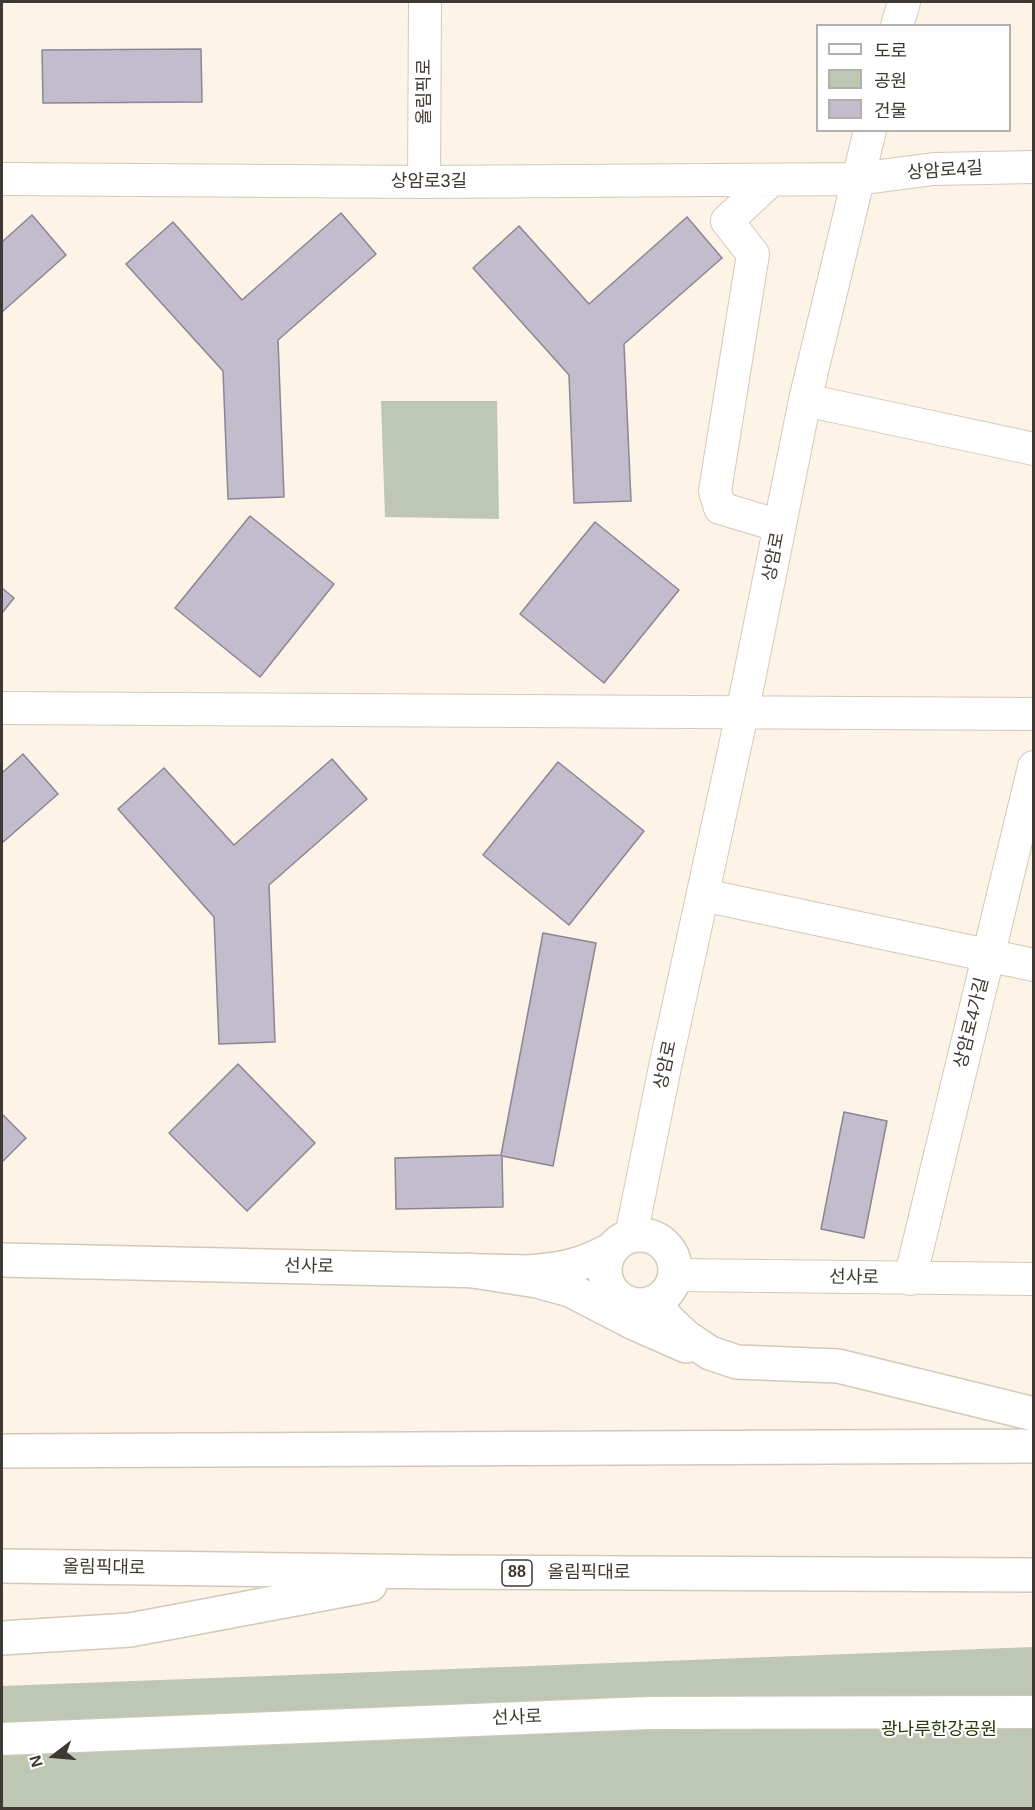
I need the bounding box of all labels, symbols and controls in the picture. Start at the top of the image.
legend [816,24,1011,132]
text: 도로 [874,41,907,61]
street label: 올림픽로 [414,59,436,125]
text: 공원 [874,71,907,91]
text: 건물 [874,101,907,121]
street label: 상암로4길 [906,158,984,184]
street label: 상암로3길 [391,171,467,193]
street label: 상암로 [759,531,789,583]
street label: 상암로4가길 [950,975,994,1071]
street label: 상암로 [650,1038,682,1092]
street label: 선사로 [284,1256,334,1278]
street label: 선사로 [829,1267,879,1289]
street label: 올림픽대로 [62,1556,146,1580]
road number: 88 [502,1560,532,1586]
street label: 올림픽대로 [548,1562,630,1584]
street label: 선사로 [492,1706,542,1730]
park label: 광나루한강공원 [881,1719,997,1741]
north arrow [24,1726,84,1786]
text: N [26,1753,46,1769]

